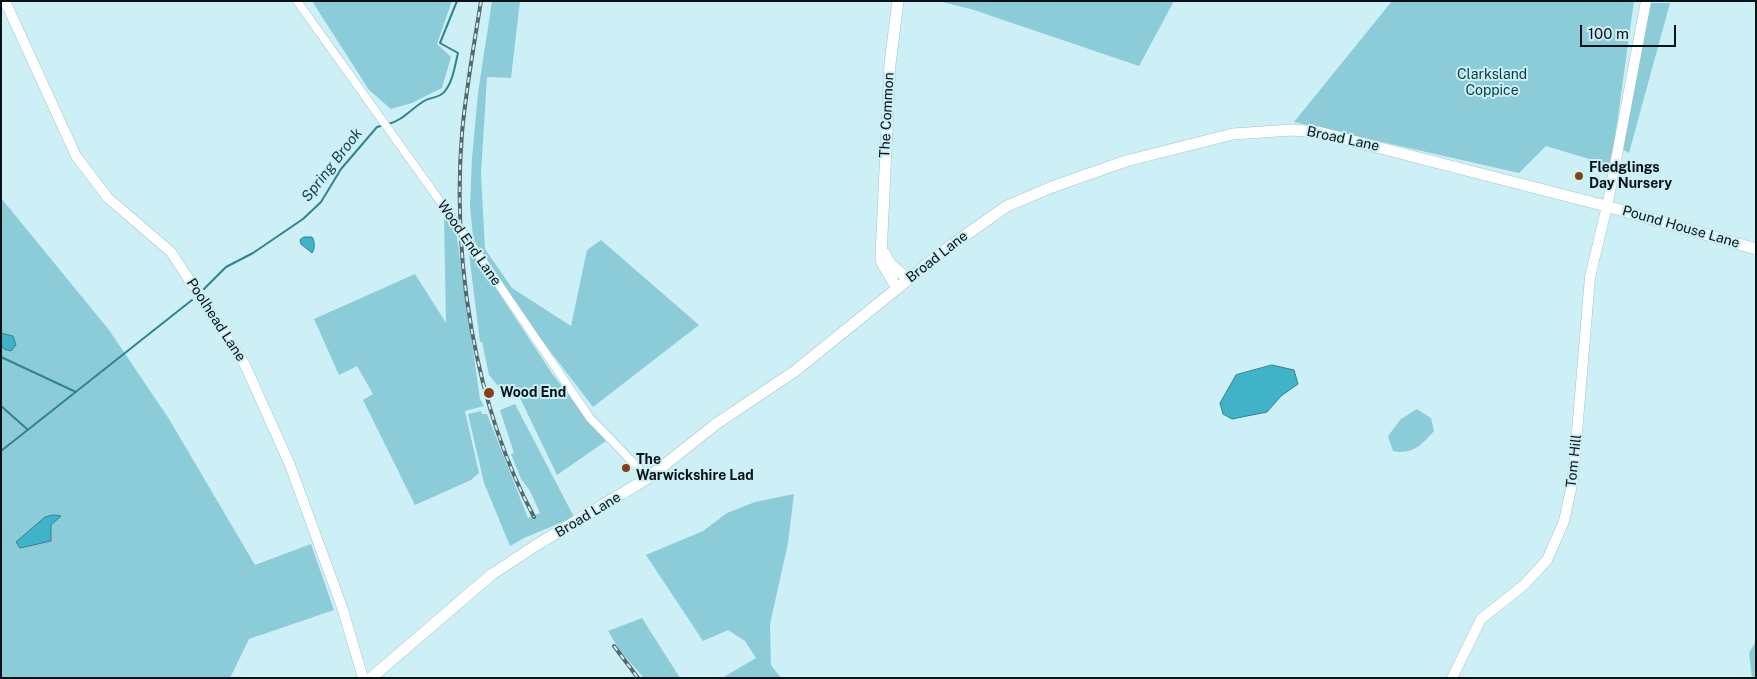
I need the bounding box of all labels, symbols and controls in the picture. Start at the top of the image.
scale bar [1582,15,1678,47]
text: 100 m [1588,25,1629,42]
park label: Clarksland Coppice [1457,67,1527,100]
street label: The Common [876,72,898,158]
street label: Broad Lane [1305,123,1381,155]
water label: Spring Brook [298,125,366,205]
place label: Fledglings Day Nursery [1589,160,1672,192]
marker: Fledglings Day Nursery [1573,170,1585,182]
street label: Wood End Lane [433,197,505,289]
street label: Pound House Lane [1620,202,1742,252]
street label: Broad Lane [903,228,971,286]
street label: Poolhead Lane [183,275,249,365]
place label: Wood End [500,385,566,401]
marker: Wood End [482,386,496,400]
street label: Tom Hill [1563,434,1585,488]
place label: The Warwickshire Lad [636,452,754,484]
marker: The Warwickshire Lad [620,462,632,474]
street label: Broad Lane [552,489,624,541]

